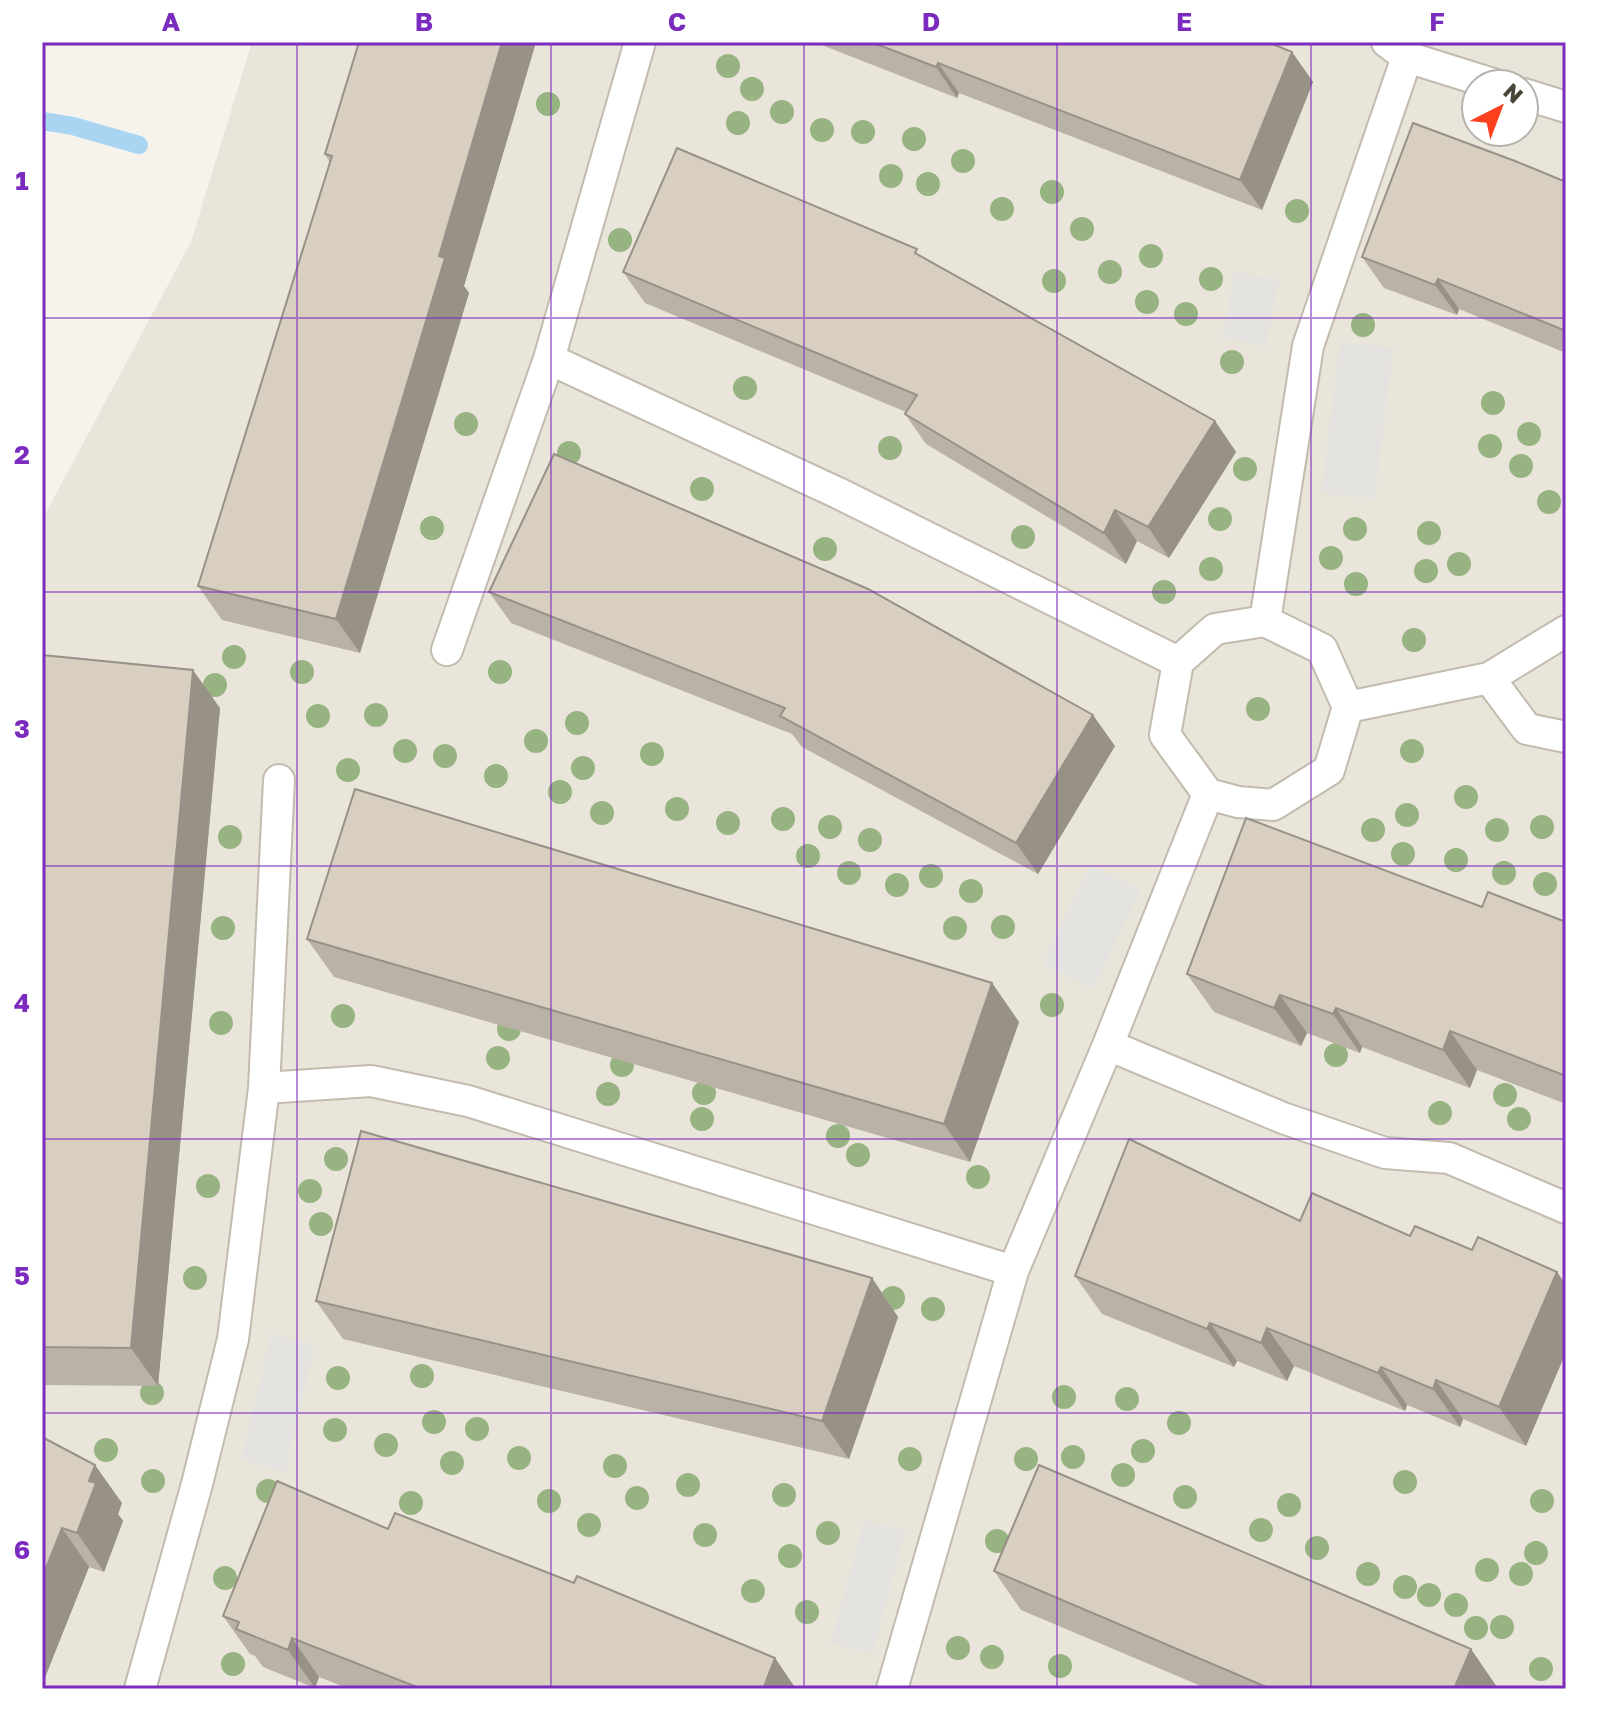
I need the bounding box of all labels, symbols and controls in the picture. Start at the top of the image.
text: A [162,6,181,37]
text: B [415,6,433,37]
text: C [668,6,686,37]
text: D [922,6,940,37]
text: E [1176,6,1192,37]
text: F [1429,6,1445,37]
north arrow [1460,68,1540,148]
text: N [1498,77,1529,108]
text: 1 [15,165,29,196]
text: 2 [14,439,30,470]
text: 3 [14,713,30,744]
text: 4 [14,987,30,1018]
text: 5 [14,1260,30,1291]
text: 6 [14,1534,30,1565]

